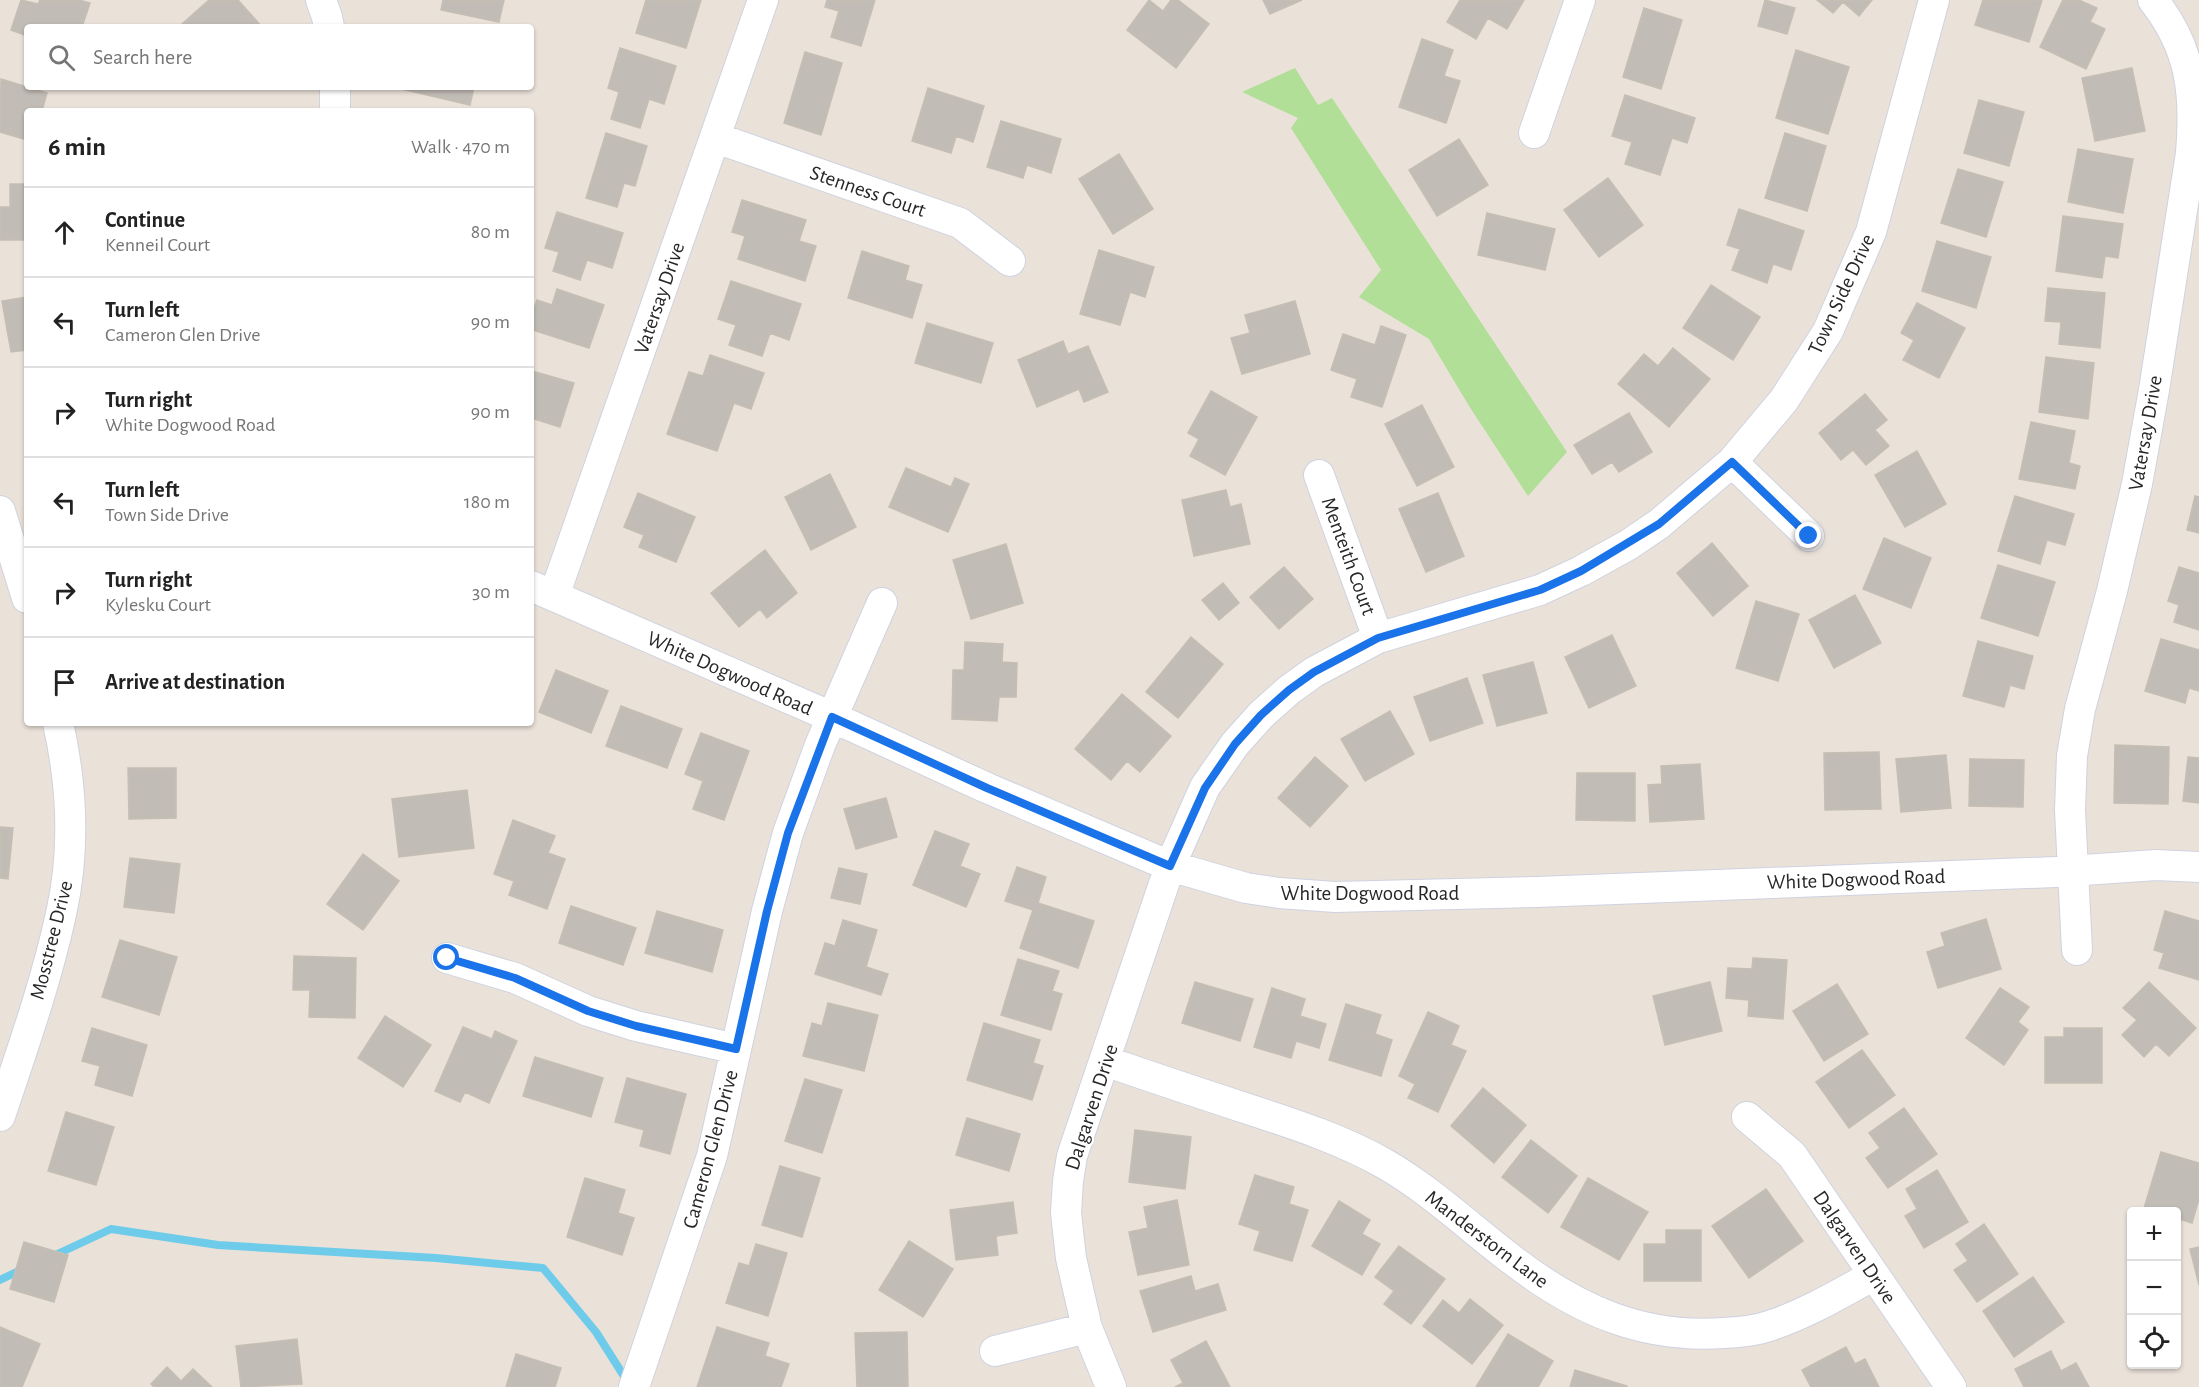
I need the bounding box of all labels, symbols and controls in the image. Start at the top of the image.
search box [24,24,534,90]
icon: search [45,41,78,74]
text: Search here [93,46,192,68]
text: 6 min [48,134,106,160]
text: Walk · 470 m [411,137,510,157]
street label: Stenness Court [807,162,929,221]
text: Continue [105,209,185,231]
icon: ahead [48,216,81,249]
text: 80 m [471,222,510,242]
street label: Town Side Drive [1804,231,1878,358]
text: Kenneil Court [105,235,210,255]
street label: Vatersay Drive [631,240,688,357]
text: Turn left [105,299,179,321]
icon: left [48,306,81,339]
text: 90 m [471,312,510,332]
text: Cameron Glen Drive [105,325,261,345]
street label: Vatersay Drive [2125,374,2166,492]
text: Turn right [105,389,192,411]
icon: right [48,396,81,429]
text: 90 m [471,402,510,422]
text: White Dogwood Road [105,415,275,435]
text: Turn left [105,479,179,501]
icon: left [48,486,81,519]
text: 180 m [464,492,510,512]
street label: Menteith Court [1318,494,1380,618]
text: Town Side Drive [105,505,229,525]
route end [1795,522,1821,548]
text: Turn right [105,569,192,591]
icon: right [48,576,81,609]
text: 30 m [472,582,510,602]
text: Kylesku Court [105,595,211,615]
street label: White Dogwood Road [644,628,816,719]
icon: arrive [48,666,81,699]
text: Arrive at destination [105,671,285,693]
street label: White Dogwood Road [1766,866,1946,893]
street label: Mosstree Drive [27,878,76,1002]
street label: White Dogwood Road [1281,883,1460,904]
route start [433,944,459,970]
street label: Dalgarven Drive [1061,1042,1122,1173]
street label: Cameron Glen Drive [679,1068,742,1231]
street label: Manderstorn Lane [1421,1186,1552,1292]
street label: Dalgarven Drive [1809,1187,1900,1308]
map controls [2127,1207,2181,1369]
button: + [2127,1207,2181,1261]
button: − [2127,1261,2181,1315]
button: locate [2127,1315,2181,1369]

